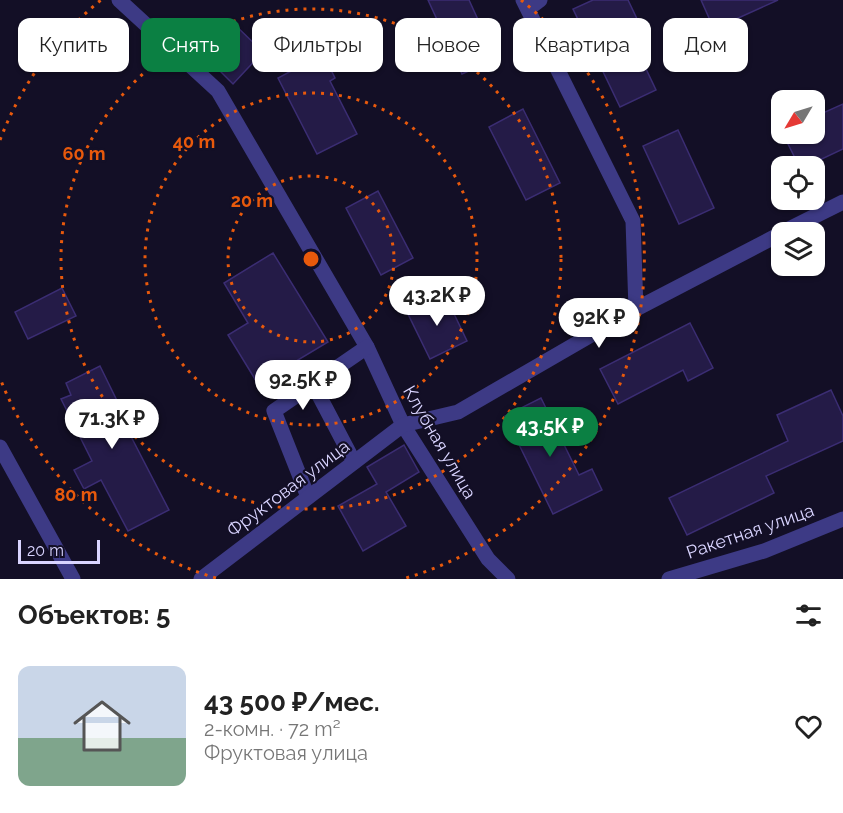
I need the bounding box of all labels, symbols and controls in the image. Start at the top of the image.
chip: Купить [18,18,129,72]
chip: Снять [141,18,240,72]
chip: Фильтры [252,18,383,72]
chip: Новое [395,18,501,72]
chip: Квартира [513,18,651,72]
chip: Дом [663,18,748,72]
north arrow [771,90,825,144]
map controls [771,90,825,276]
text: 40 m [173,131,215,152]
text: 60 m [62,143,106,164]
button: locate [771,156,825,210]
text: 20 m [231,190,273,211]
button: layers [771,222,825,276]
centre of rings [301,249,321,269]
pin: 43.2K ₽ [382,276,492,327]
text: 43.2K ₽ [403,283,471,307]
pin: 92K ₽ [557,298,641,349]
text: 92K ₽ [573,305,625,329]
pin: 92.5K ₽ [248,360,358,411]
text: 92.5K ₽ [269,367,337,391]
street label: Клубная улица [399,382,481,502]
pin: 71.3K ₽ [57,399,167,450]
text: 71.3K ₽ [79,406,145,430]
pin: 43.5K ₽ [495,407,605,458]
text: 43.5K ₽ [516,414,584,438]
street label: Фруктовая улица [223,435,353,541]
text: 80 m [54,484,98,505]
street label: Ракетная улица [683,499,817,563]
scale bar [18,537,100,564]
text: 20 m [27,541,64,560]
icon: filters [792,599,825,632]
text: Объектов: 5 [18,600,170,630]
text: 43 500 ₽/мес. [204,687,380,717]
icon: home [66,690,138,762]
icon: heart [792,710,825,743]
text: 2-комн. · 72 m² [204,717,340,741]
text: Фруктовая улица [204,741,368,765]

